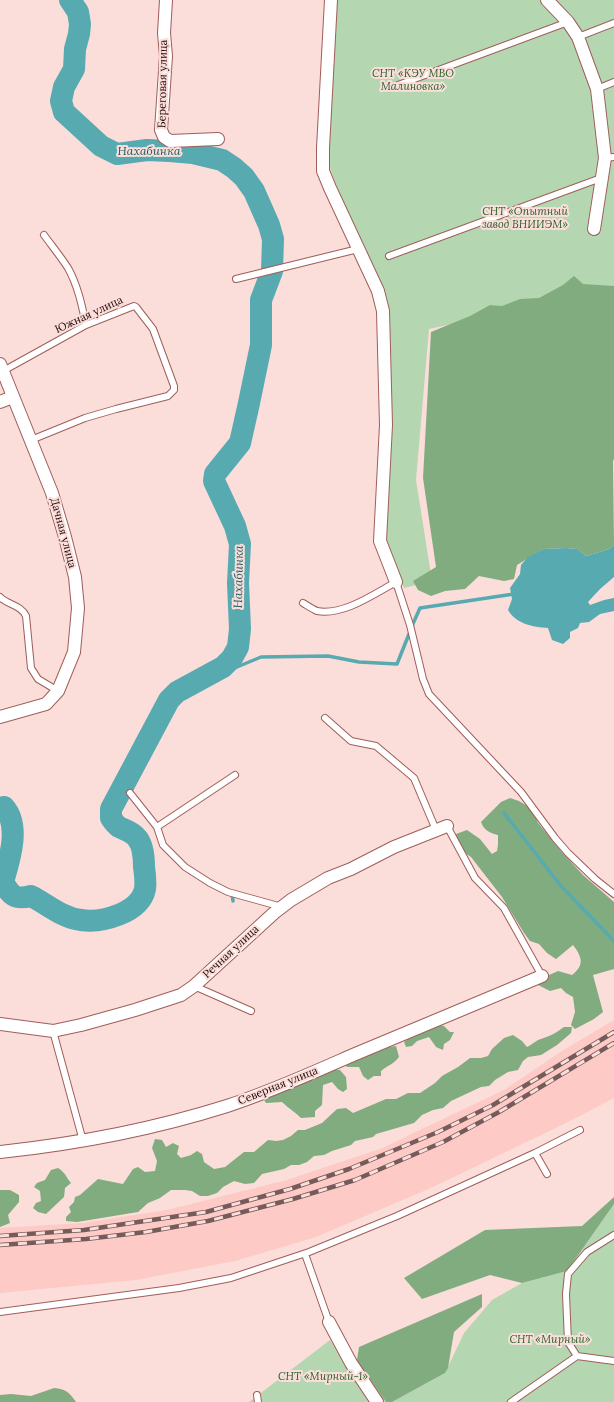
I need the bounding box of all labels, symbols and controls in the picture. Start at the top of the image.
street label: Береговая улица [156,40,170,128]
park label: СНТ «КЭУ МВО Малиновка» [372,67,454,93]
water label: Нахабинка [118,145,180,159]
park label: СНТ «Опытный завод ВНИИЭМ» [482,205,568,231]
street label: Южная улица [53,294,125,336]
street label: Дачная улица [47,496,79,570]
water label: Нахабинка [231,545,247,609]
street label: Речная улица [200,923,262,981]
street label: Северная улица [236,1064,320,1108]
park label: СНТ «Мирный» [509,1333,591,1347]
park label: СНТ «Мирный-1» [278,1370,368,1384]

